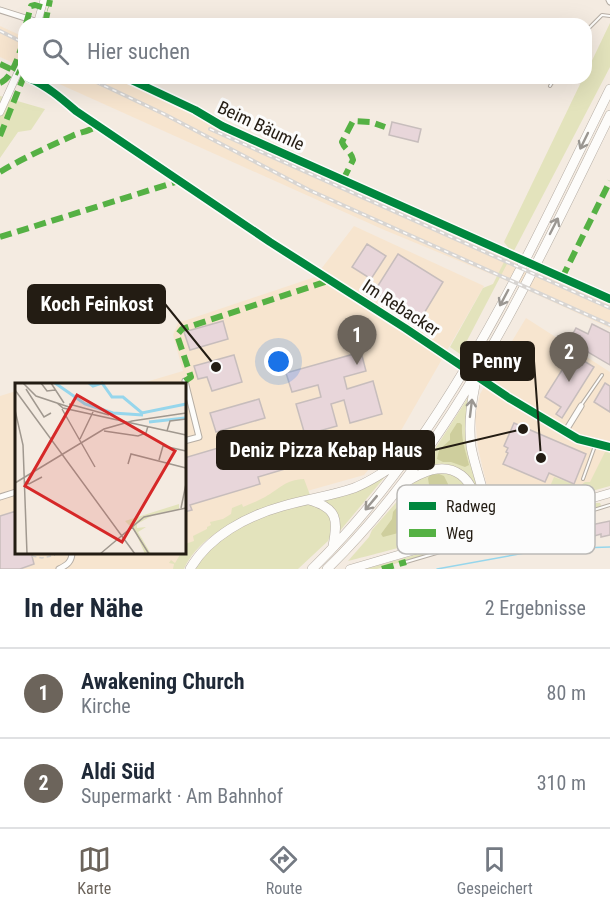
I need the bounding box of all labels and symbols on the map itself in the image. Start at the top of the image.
street label: Beim Bäumle [214,96,308,155]
one-way arrow [578,132,589,150]
one-way arrow [549,217,561,235]
street label: Im Rebacker [359,275,444,341]
callout: Koch Feinkost [28,285,165,323]
one-way arrow [498,288,510,306]
text: Koch Feinkost [41,292,153,316]
pin: 1 [338,316,376,365]
pin: 2 [550,332,588,382]
callout: Penny [461,342,534,380]
your location [264,347,293,376]
text: Penny [472,349,522,373]
inset map [15,383,186,554]
one-way arrow [466,399,477,418]
callout: Deniz Pizza Kebap Haus [217,431,434,469]
text: Deniz Pizza Kebap Haus [230,438,422,462]
legend [397,485,595,554]
one-way arrow [365,495,378,511]
text: Radweg [446,497,496,516]
text: Weg [446,524,473,543]

